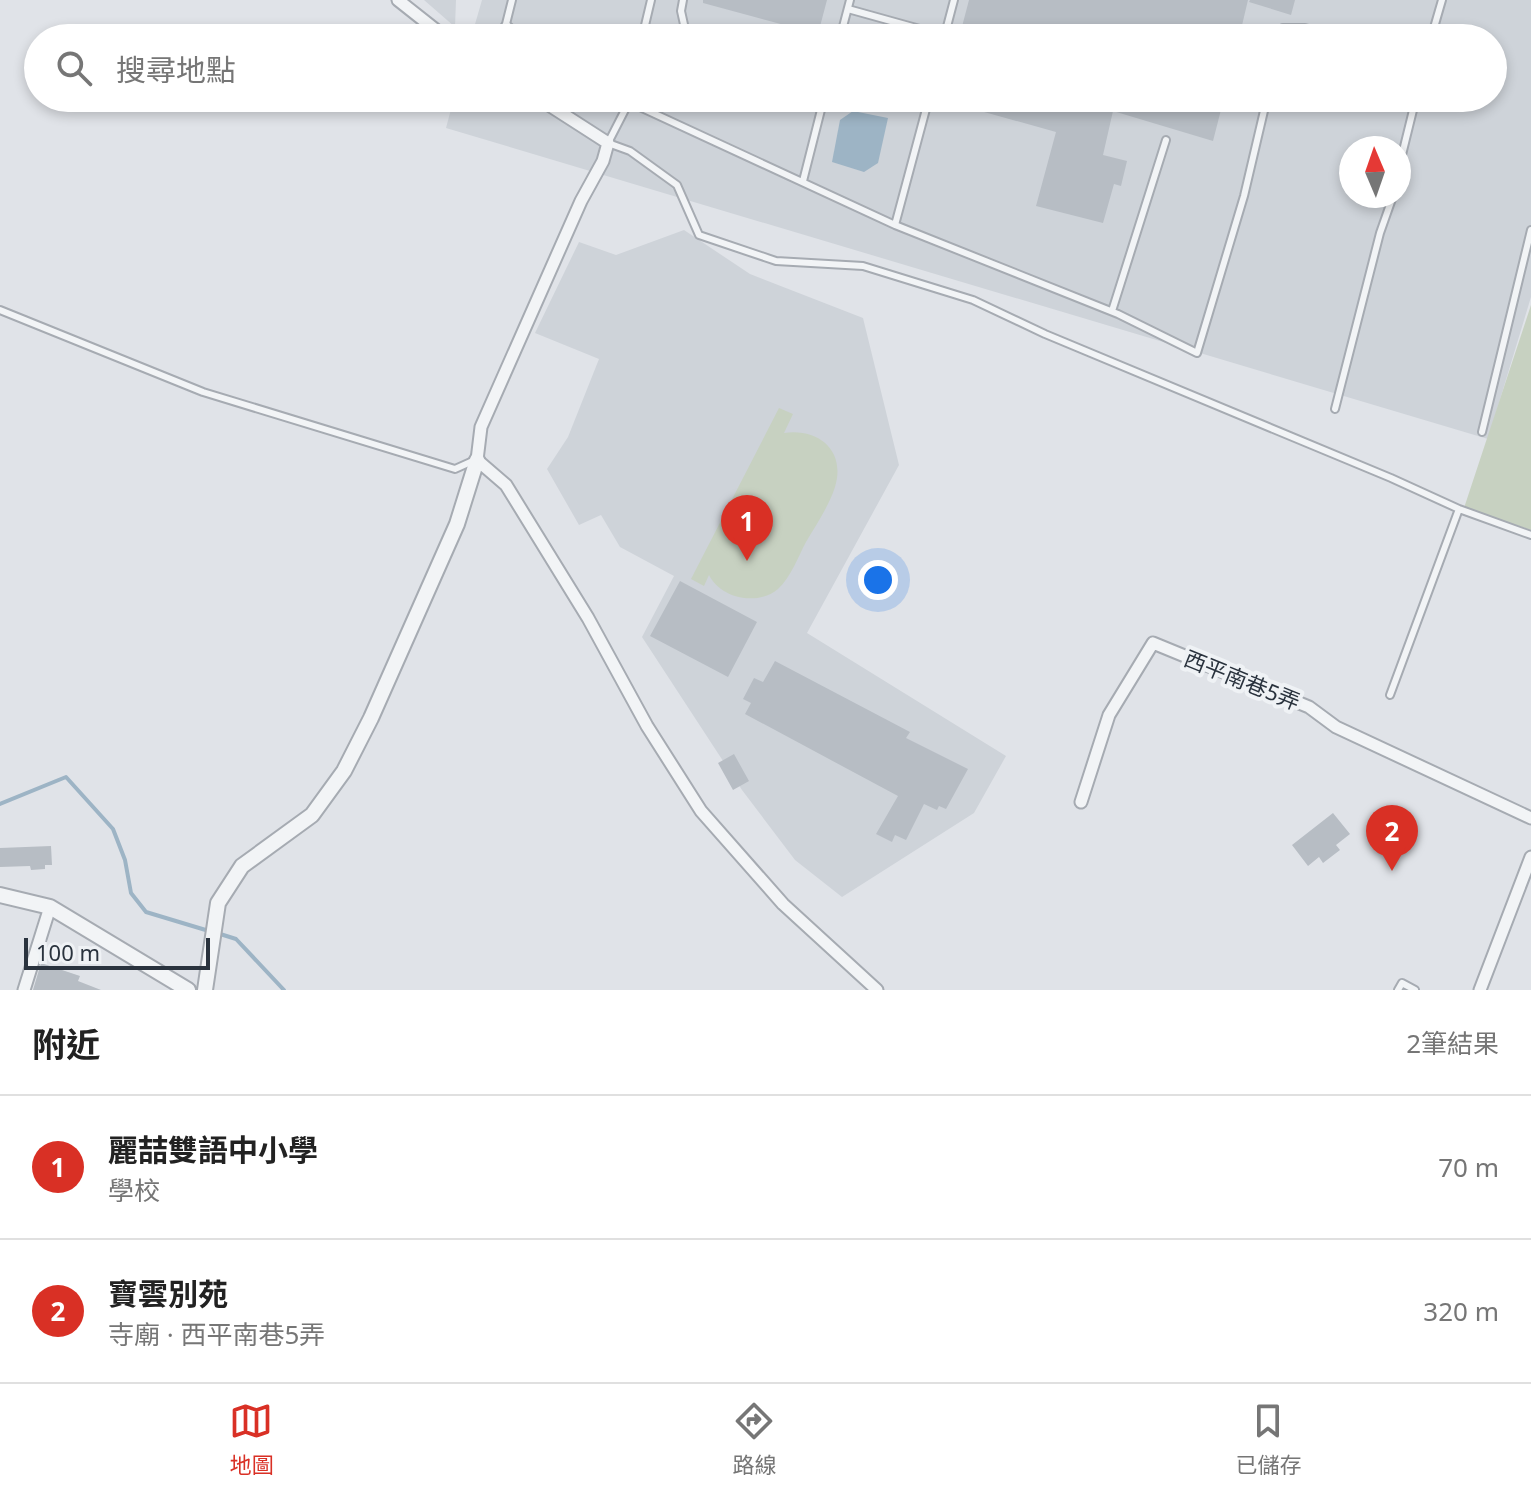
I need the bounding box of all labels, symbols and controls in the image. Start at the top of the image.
search box [24,24,1507,112]
icon: search [52,46,96,90]
text: 搜尋地點 [116,49,236,90]
north arrow [1339,136,1411,208]
pin: 1 [721,495,773,561]
your location [858,560,898,600]
street label: 西平南巷5弄 [1180,642,1305,716]
pin: 2 [1366,805,1418,871]
scale bar [24,934,210,970]
text: 100 m [36,937,100,967]
text: 附近 [32,1021,100,1067]
text: 2筆結果 [1406,1025,1499,1061]
text: 麗喆雙語中小學 [108,1129,318,1170]
text: 1 [51,1149,65,1185]
text: 70 m [1438,1149,1499,1185]
text: 學校 [108,1172,160,1208]
text: 寶雲別苑 [108,1273,228,1314]
text: 2 [51,1293,65,1329]
text: 320 m [1423,1293,1499,1329]
text: 寺廟 · 西平南巷5弄 [108,1316,325,1352]
tab: 地圖 [229,1399,274,1479]
tab: 路線 [732,1399,777,1479]
tab: 已儲存 [1235,1399,1302,1479]

